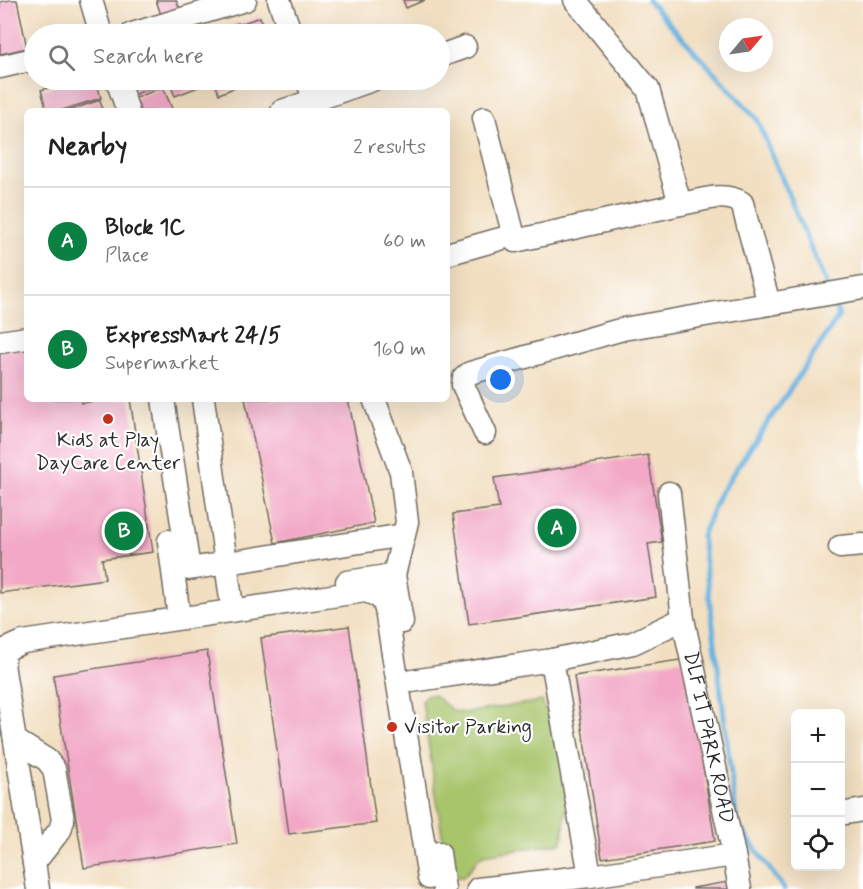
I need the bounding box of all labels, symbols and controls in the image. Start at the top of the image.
north arrow [719,18,773,72]
search box [24,24,450,90]
icon: search [45,41,78,74]
text: Search here [93,43,204,71]
text: Nearby [48,130,127,164]
text: 2 results [353,134,426,161]
text: Block 1C [105,214,185,242]
text: A [61,228,74,255]
text: 60 m [383,228,426,255]
text: Place [105,242,149,269]
text: ExpressMart 24/5 [105,322,281,350]
text: B [61,336,74,363]
text: 160 m [373,336,426,363]
text: Supermarket [105,350,219,377]
your location [486,365,515,394]
marker: Kids at Play DayCare Center [101,412,115,426]
place label: Kids at Play DayCare Center [36,427,181,477]
pin: A [538,506,576,550]
pin: B [104,508,144,554]
street label: DLF IT PARK ROAD [677,649,740,826]
map controls [791,709,845,871]
button: + [791,709,845,763]
place label: Visitor Parking [404,714,532,742]
marker: Visitor Parking [385,720,399,734]
button: − [791,763,845,817]
button: locate [791,817,845,871]

